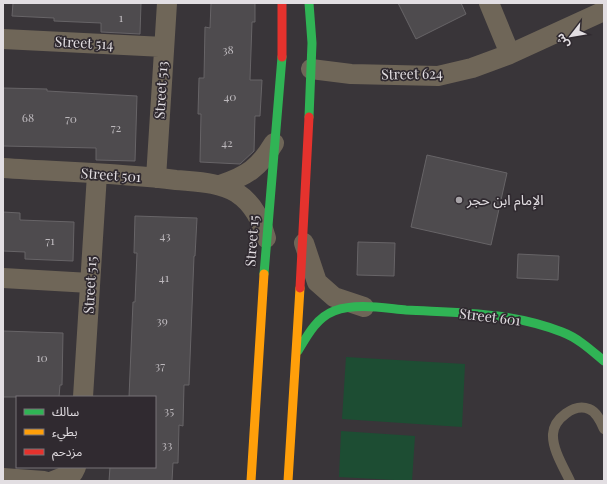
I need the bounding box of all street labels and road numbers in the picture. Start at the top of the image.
street label: Street 514 [54,31,114,54]
street label: Street 513 [149,61,172,119]
street label: Street 624 [381,63,443,84]
street label: Street 501 [80,163,142,186]
street label: Street 15 [240,214,263,267]
street label: Street 515 [79,256,101,314]
street label: Street 601 [458,303,522,330]

